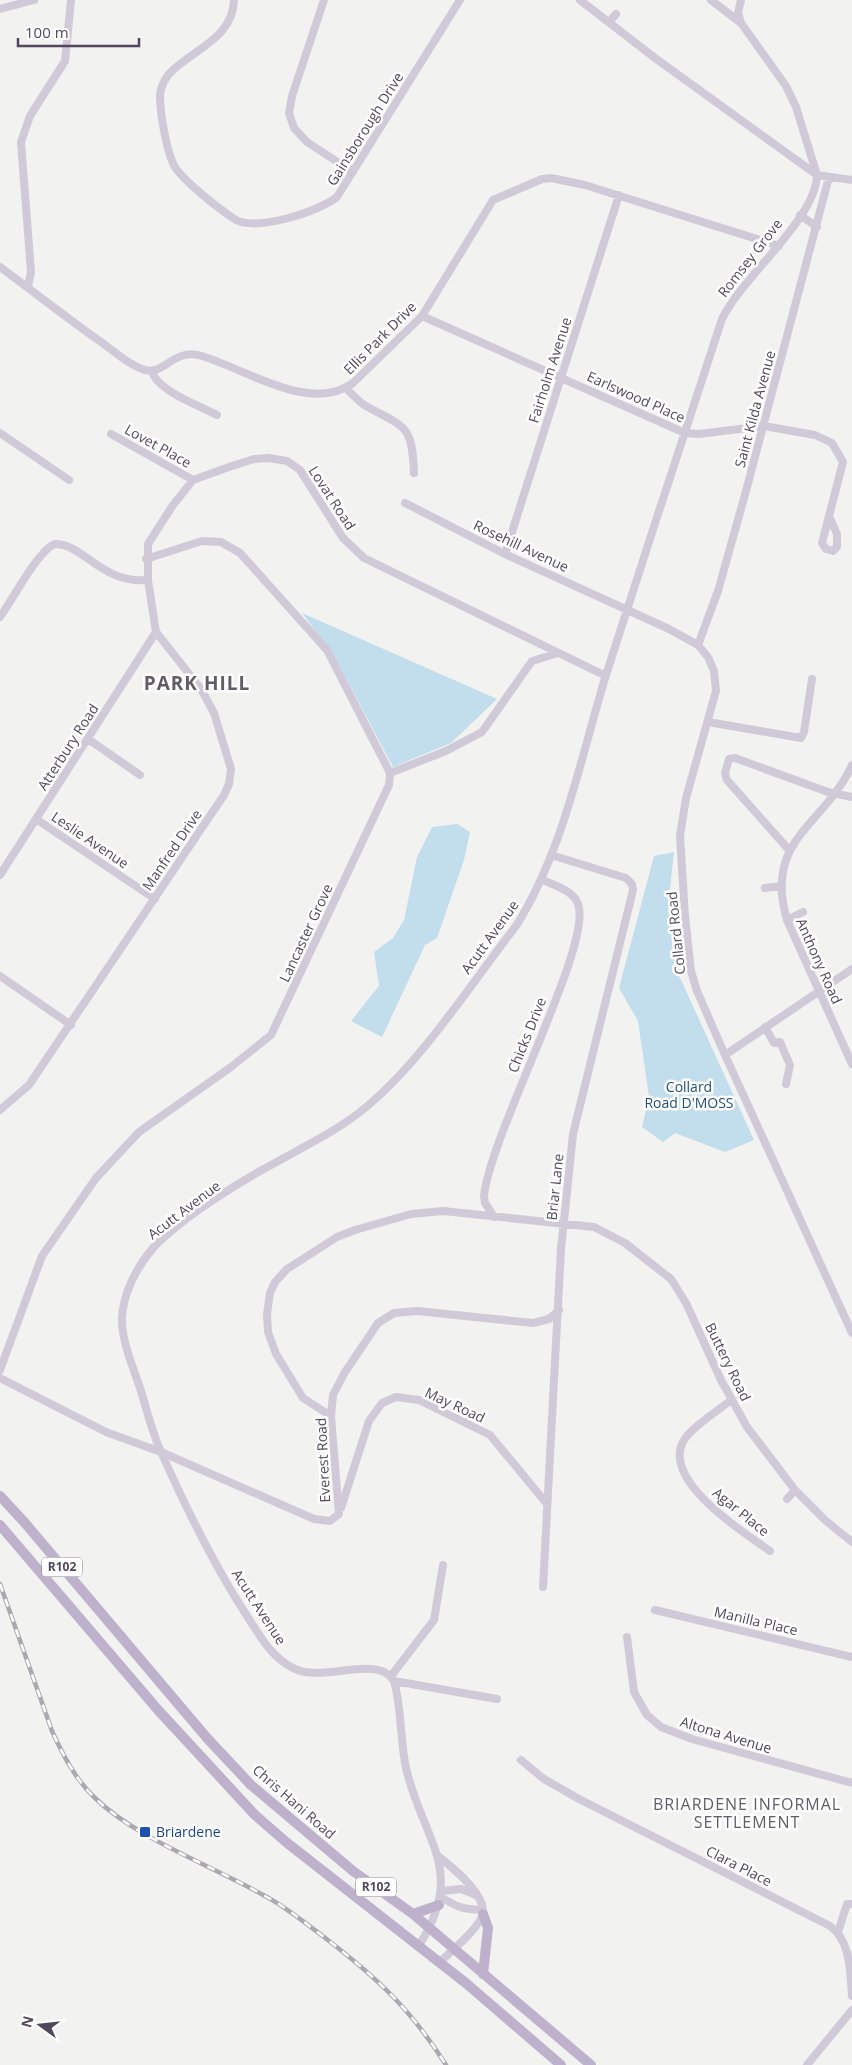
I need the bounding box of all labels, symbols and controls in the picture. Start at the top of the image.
scale bar [18,15,139,47]
text: 100 m [25,22,69,42]
street label: Gainsborough Drive [322,68,407,189]
street label: Romsey Grove [713,215,786,301]
street label: Ellis Park Drive [339,297,420,378]
street label: Fairholm Avenue [523,314,576,425]
street label: Saint Kilda Avenue [730,348,779,470]
street label: Earlswood Place [584,366,688,427]
street label: Lovet Place [121,419,195,472]
street label: Lovat Road [305,462,360,533]
street label: Rosehill Avenue [470,515,572,576]
district label: PARK HILL [144,670,250,696]
street label: Atterbury Road [33,700,103,794]
street label: Manfred Drive [138,805,206,894]
street label: Leslie Avenue [48,807,133,872]
street label: Lancaster Grove [274,881,337,985]
street label: Collard Road [662,891,689,976]
street label: Acutt Avenue [456,896,523,977]
street label: Anthony Road [792,915,847,1007]
street label: Chicks Drive [503,994,550,1075]
park label: Collard Road D'MOSS [644,1077,734,1112]
street label: Briar Lane [542,1153,567,1221]
street label: Acutt Avenue [143,1176,224,1243]
street label: Buttery Road [701,1319,756,1404]
street label: May Road [422,1382,488,1427]
street label: Everest Road [311,1417,334,1503]
street label: Agar Place [709,1483,774,1540]
road number: R102 [42,1558,82,1576]
street label: Acutt Avenue [228,1565,291,1648]
street label: Manilla Place [712,1602,800,1639]
street label: Altona Avenue [678,1712,774,1757]
street label: Chris Hani Road [249,1760,340,1843]
district label: BRIARDENE INFORMAL SETTLEMENT [653,1793,841,1833]
place label: Briardene [156,1822,221,1841]
marker: Briardene [138,1825,152,1839]
street label: Clara Place [703,1841,776,1890]
road number: R102 [356,1878,396,1896]
north arrow [15,2000,65,2050]
text: N [16,2014,38,2029]

